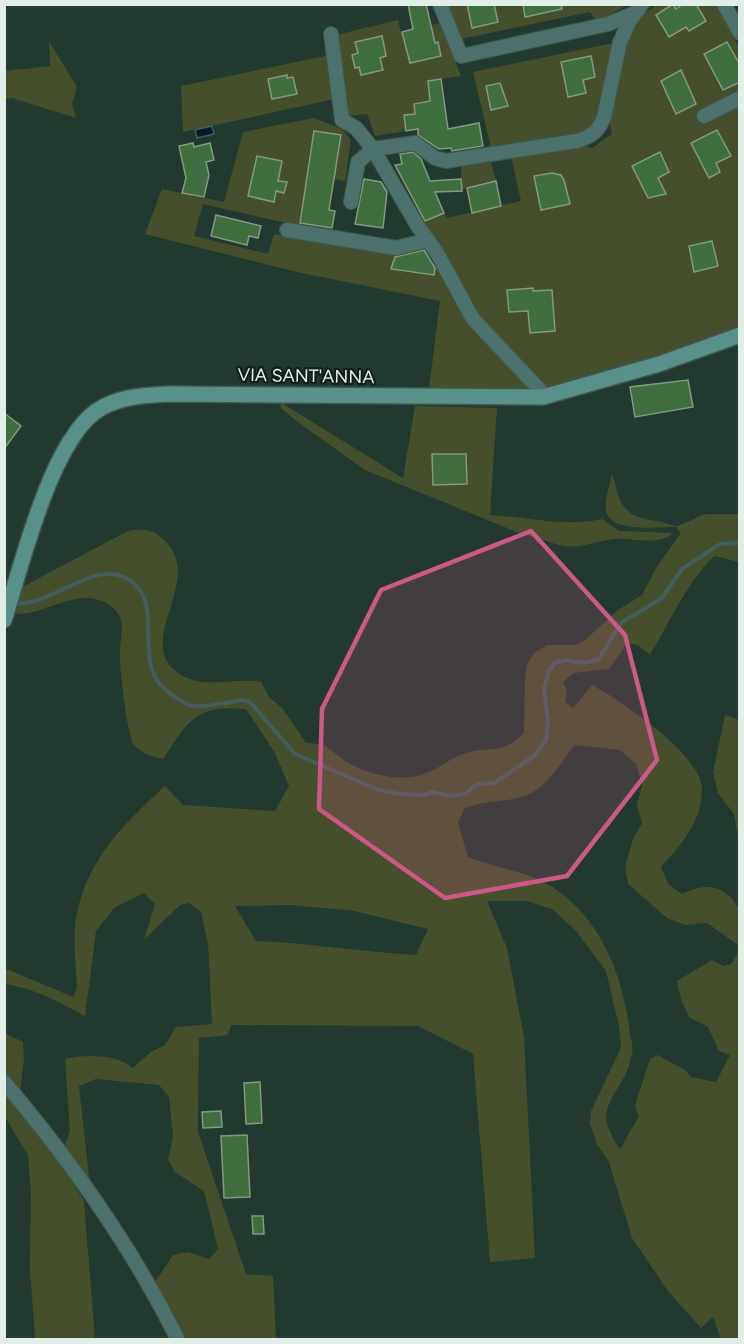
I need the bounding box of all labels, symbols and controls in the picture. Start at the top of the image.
street label: VIA SANT'ANNA [237,364,375,388]

